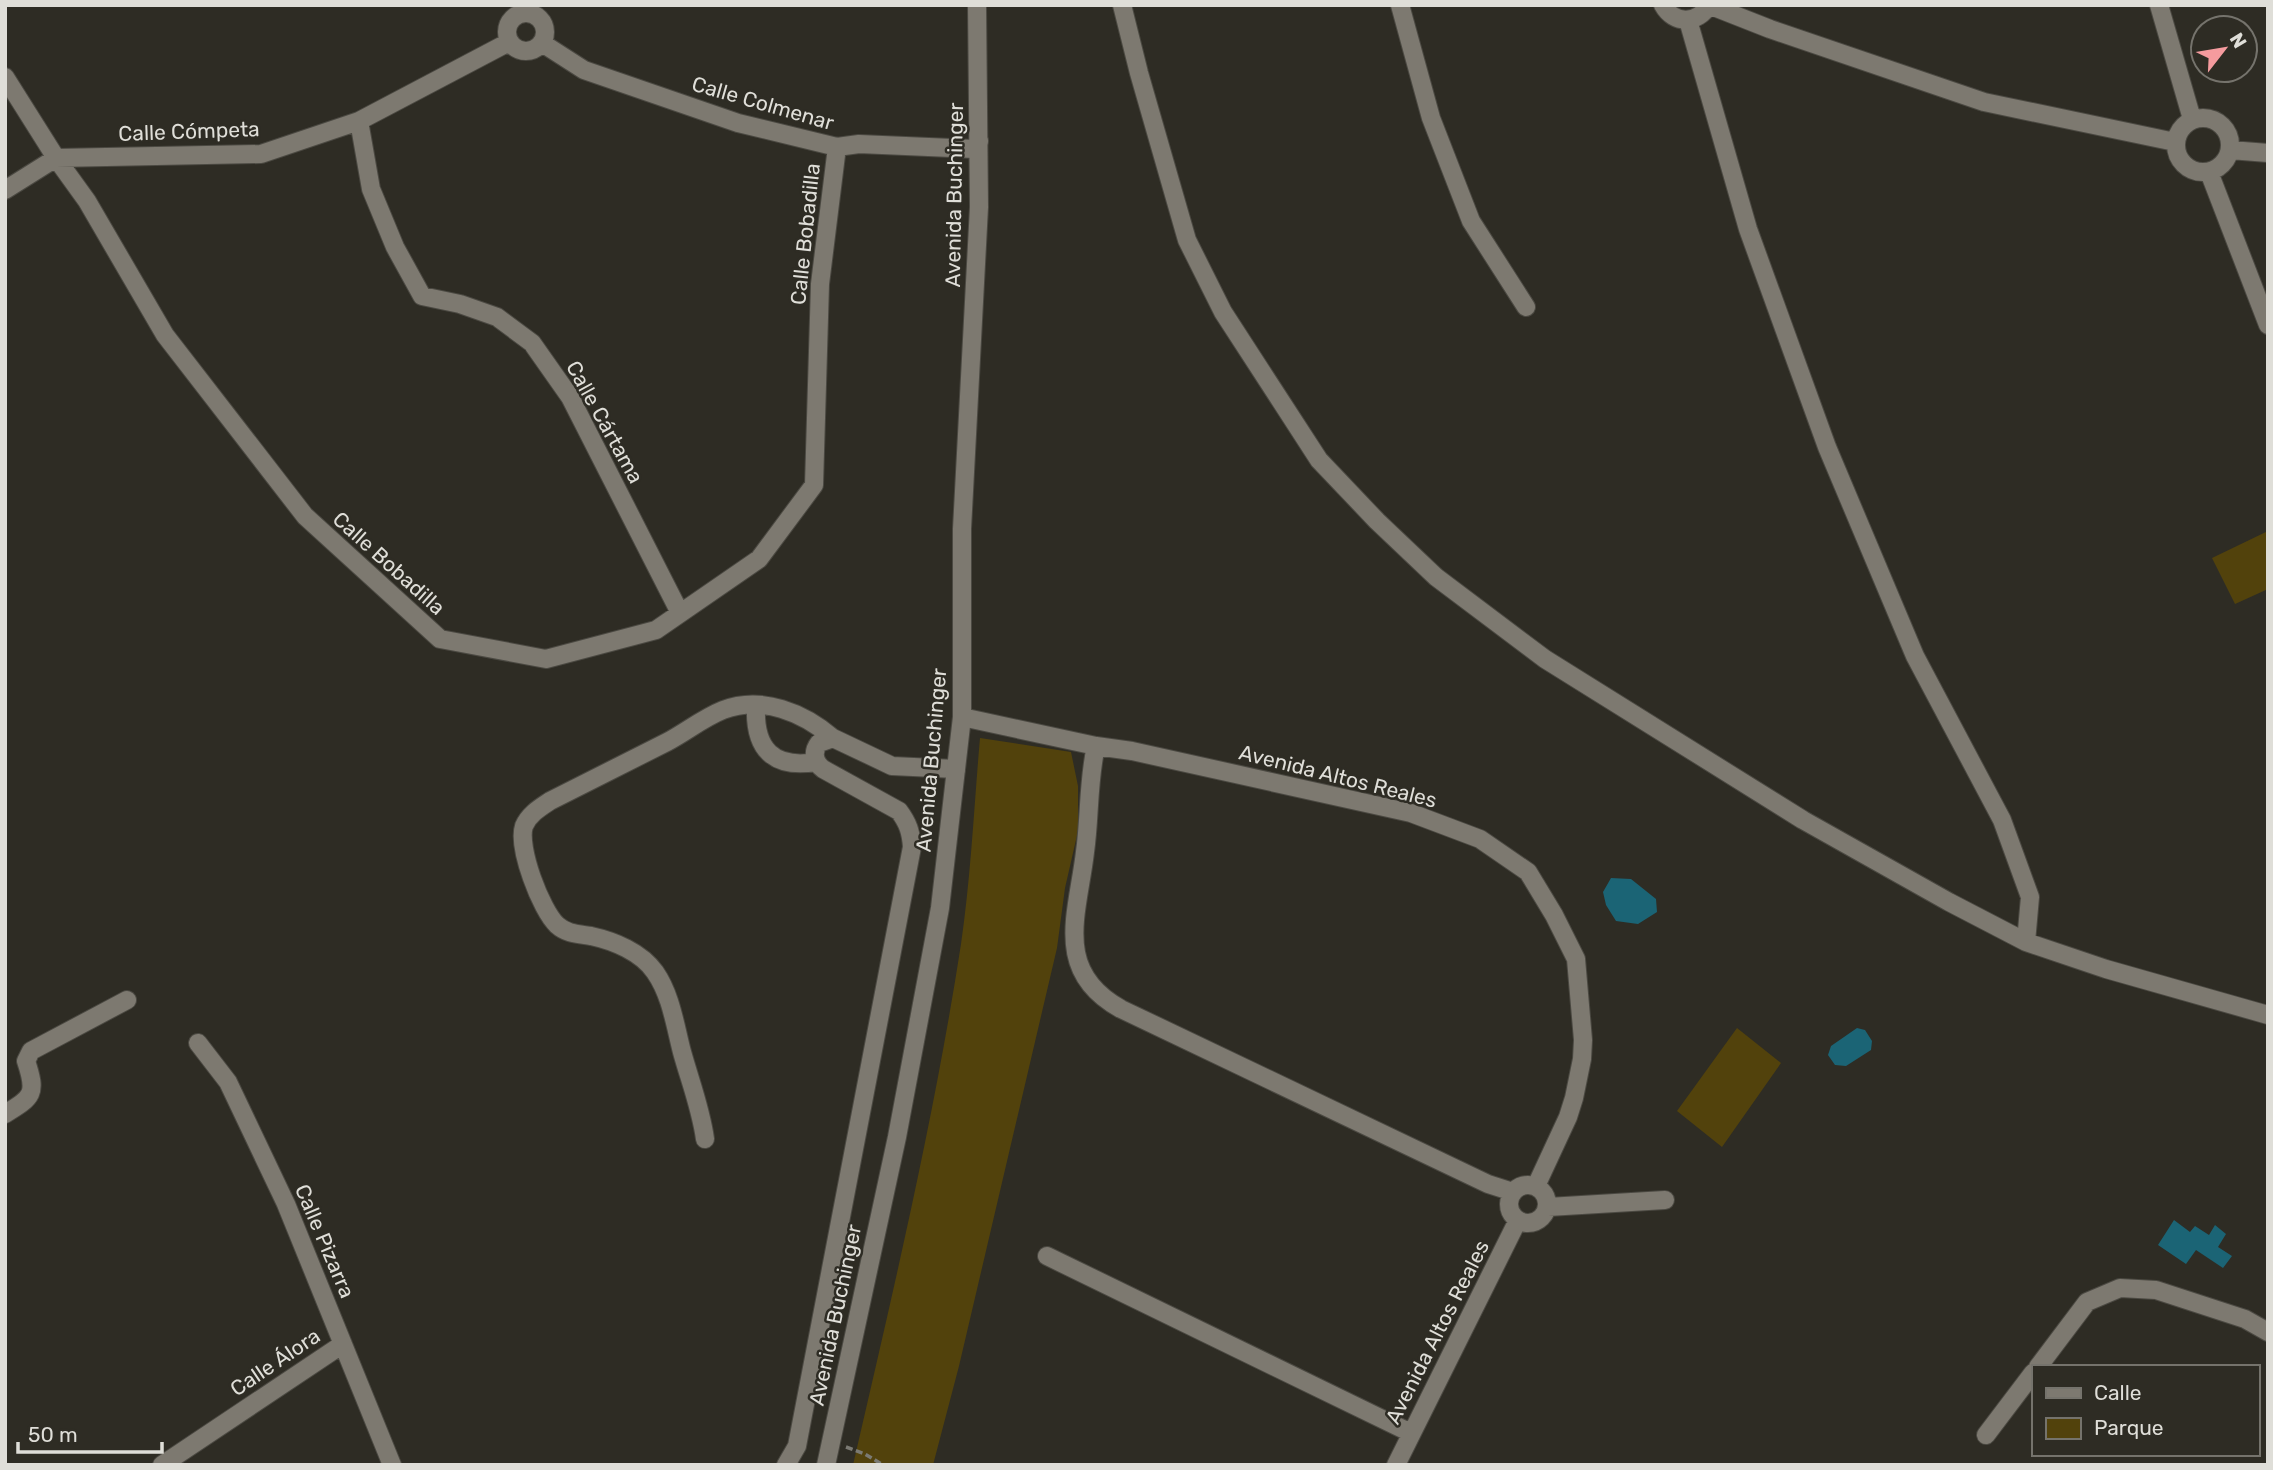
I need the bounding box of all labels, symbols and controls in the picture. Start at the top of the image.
north arrow [2189,14,2259,84]
text: N [2225,29,2252,52]
street label: Calle Colmenar [689,71,837,135]
street label: Avenida Buchinger [940,102,968,288]
street label: Calle Cómpeta [118,116,260,146]
street label: Calle Bobadilla [785,162,825,306]
street label: Calle Cártama [561,356,649,488]
street label: Calle Bobadilla [328,506,450,620]
street label: Avenida Buchinger [911,667,951,853]
street label: Avenida Altos Reales [1237,739,1439,813]
street label: Calle Pizarra [290,1180,360,1302]
street label: Avenida Buchinger [804,1222,866,1408]
street label: Avenida Altos Reales [1380,1236,1494,1428]
street label: Calle Álora [225,1323,325,1401]
legend [2032,1365,2259,1456]
text: Calle [2094,1380,2142,1405]
scale bar [18,1410,161,1454]
text: Parque [2094,1415,2164,1440]
text: 50 m [28,1422,78,1447]

